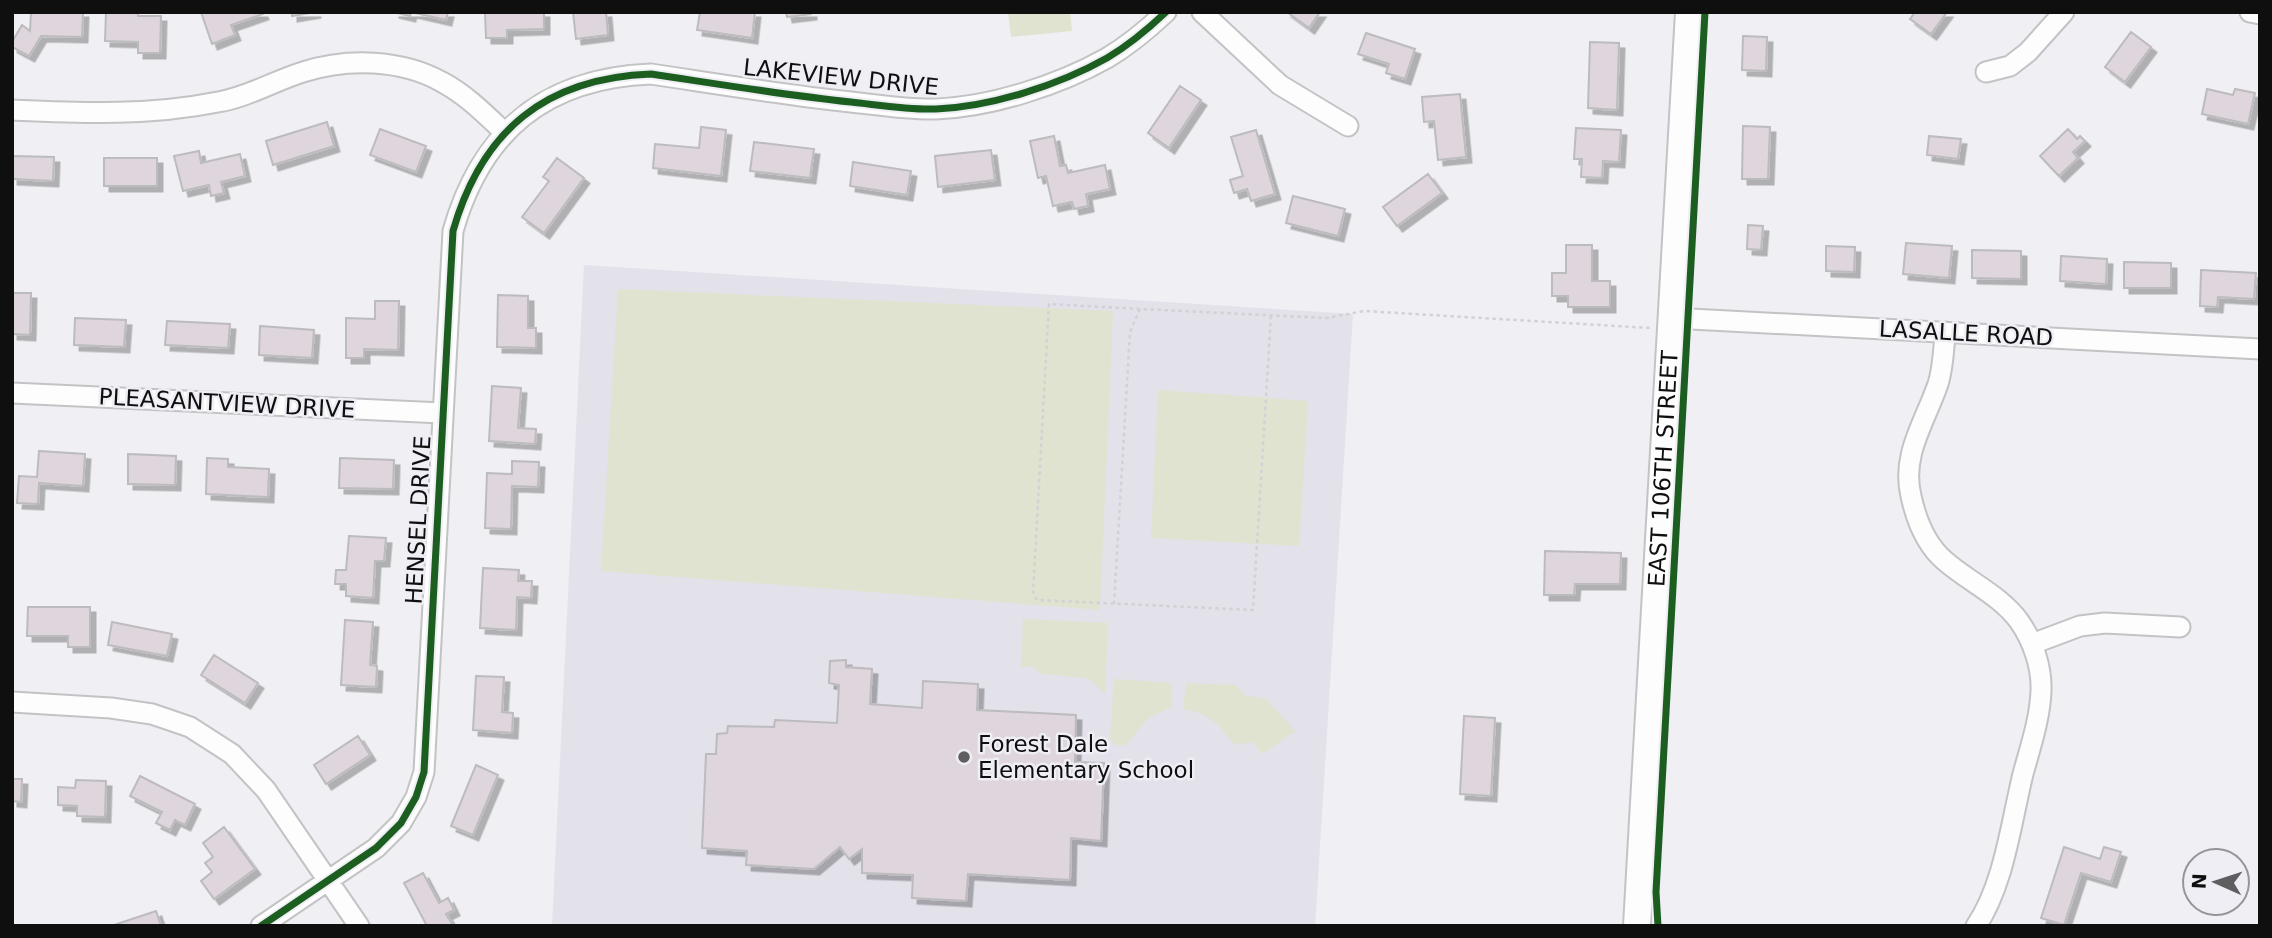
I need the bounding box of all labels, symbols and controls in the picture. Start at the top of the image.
street label: LAKEVIEW DRIVE [742,54,940,100]
street label: LASALLE ROAD [1878,315,2054,351]
street label: EAST 106TH STREET [1643,349,1683,588]
street label: PLEASANTVIEW DRIVE [98,383,356,423]
street label: HENSEL DRIVE [401,435,435,605]
place label: Forest Dale Elementary School [978,731,1194,783]
marker: Forest Dale Elementary School [956,749,972,765]
north arrow [2181,847,2251,917]
text: N [2188,873,2210,890]

